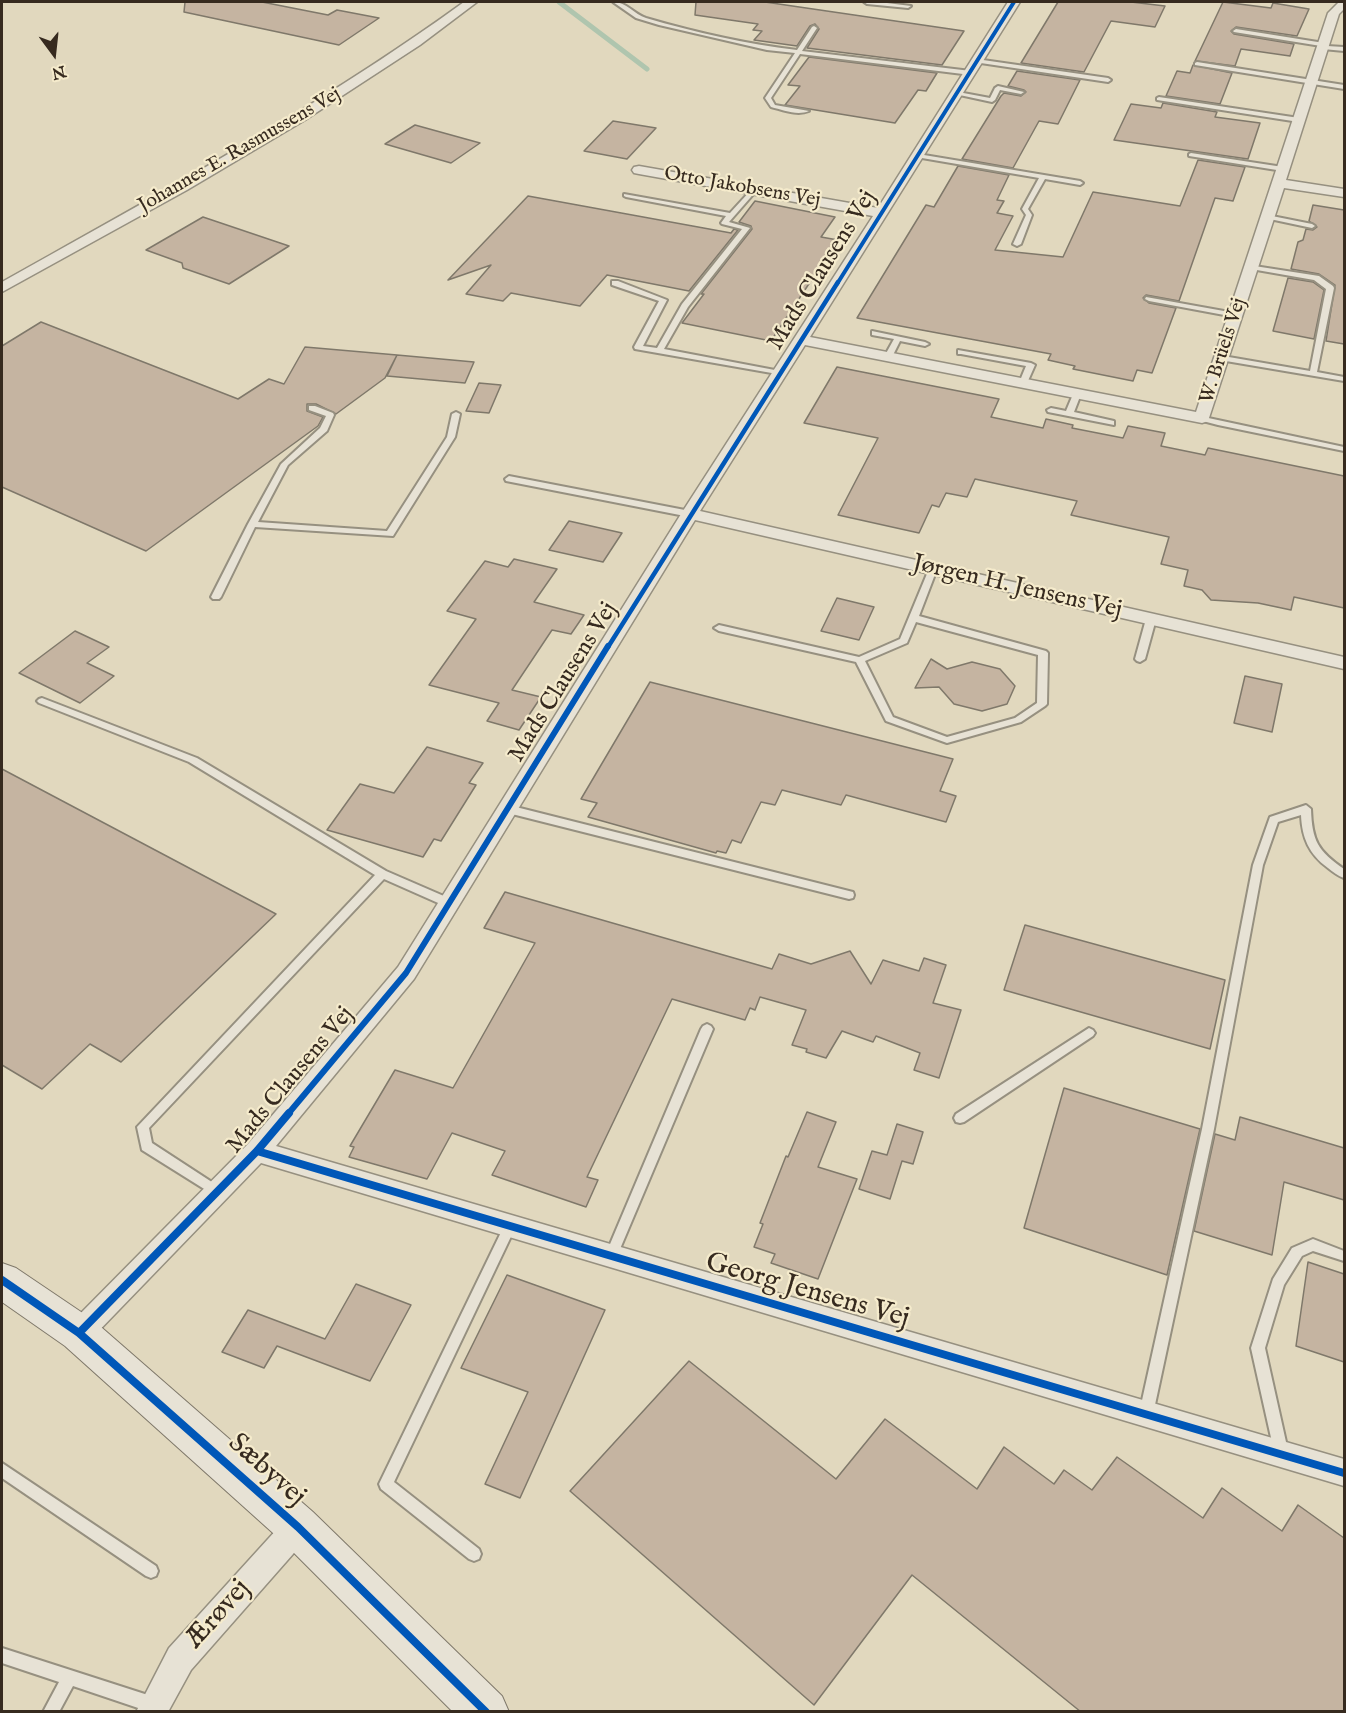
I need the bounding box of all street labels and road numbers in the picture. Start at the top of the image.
street label: Johannes E. Rasmussens Vej [135,83,345,219]
street label: Otto Jakobsens Vej [662,162,822,214]
street label: Mads Clausens Vej [762,186,884,356]
street label: W. Brüels Vej [1196,295,1252,407]
street label: Jørgen H. Jensens Vej [910,550,1124,626]
street label: Mads Clausens Vej [503,598,625,768]
street label: Mads Clausens Vej [221,1002,361,1160]
street label: Georg Jensens Vej [701,1247,913,1337]
street label: Sæbyvej [220,1427,312,1515]
street label: Ærøvej [179,1574,259,1656]

